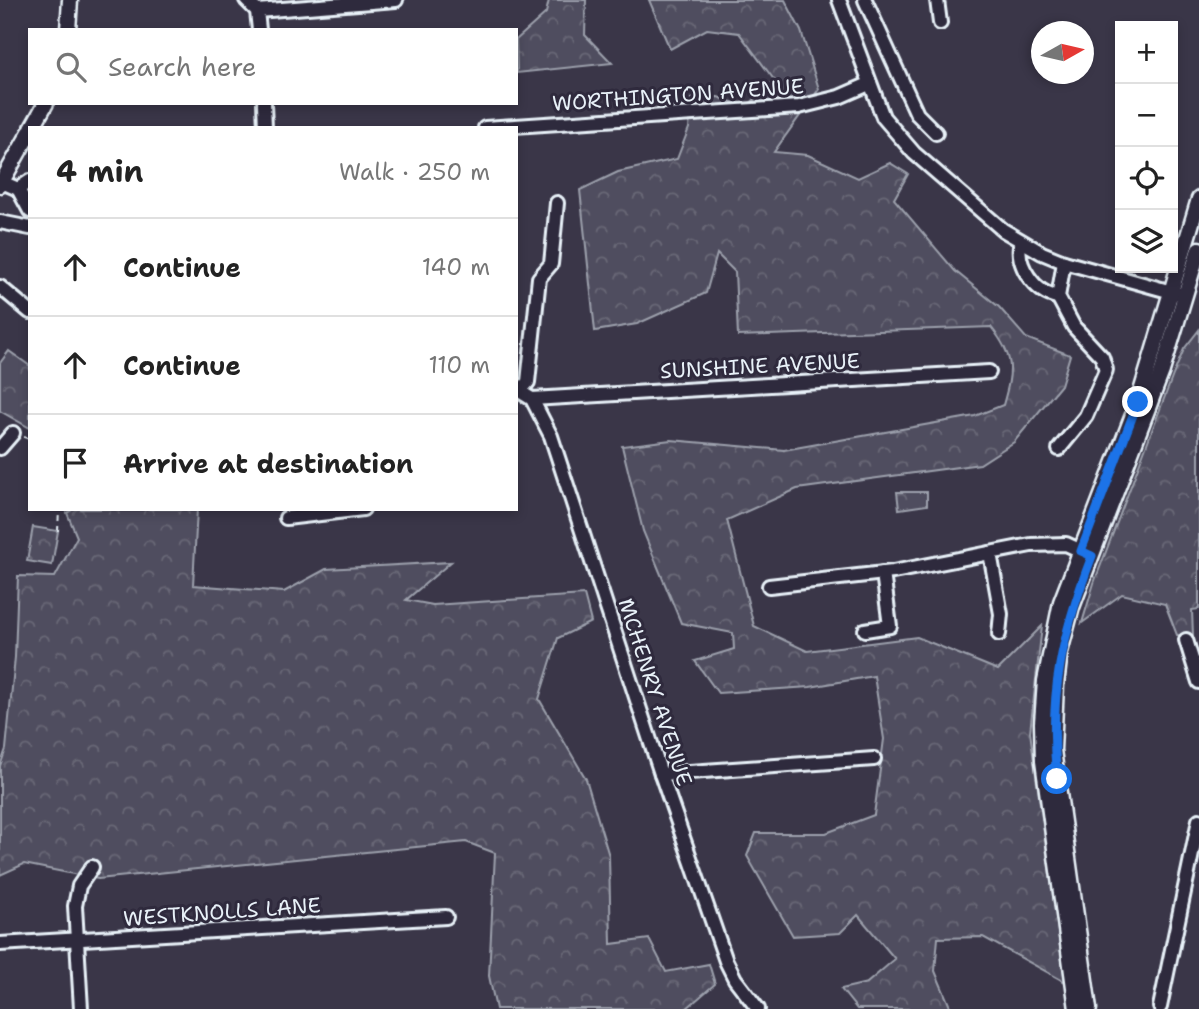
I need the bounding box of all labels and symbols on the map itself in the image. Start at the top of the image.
north arrow [1031,21,1094,84]
street label: WORTHINGTON AVENUE [551,72,805,118]
street label: SUNSHINE AVENUE [659,347,861,385]
route end [1122,386,1153,417]
street label: MCHENRY AVENUE [611,595,699,789]
route start [1041,763,1072,794]
street label: WESTKNOLLS LANE [122,891,322,933]

